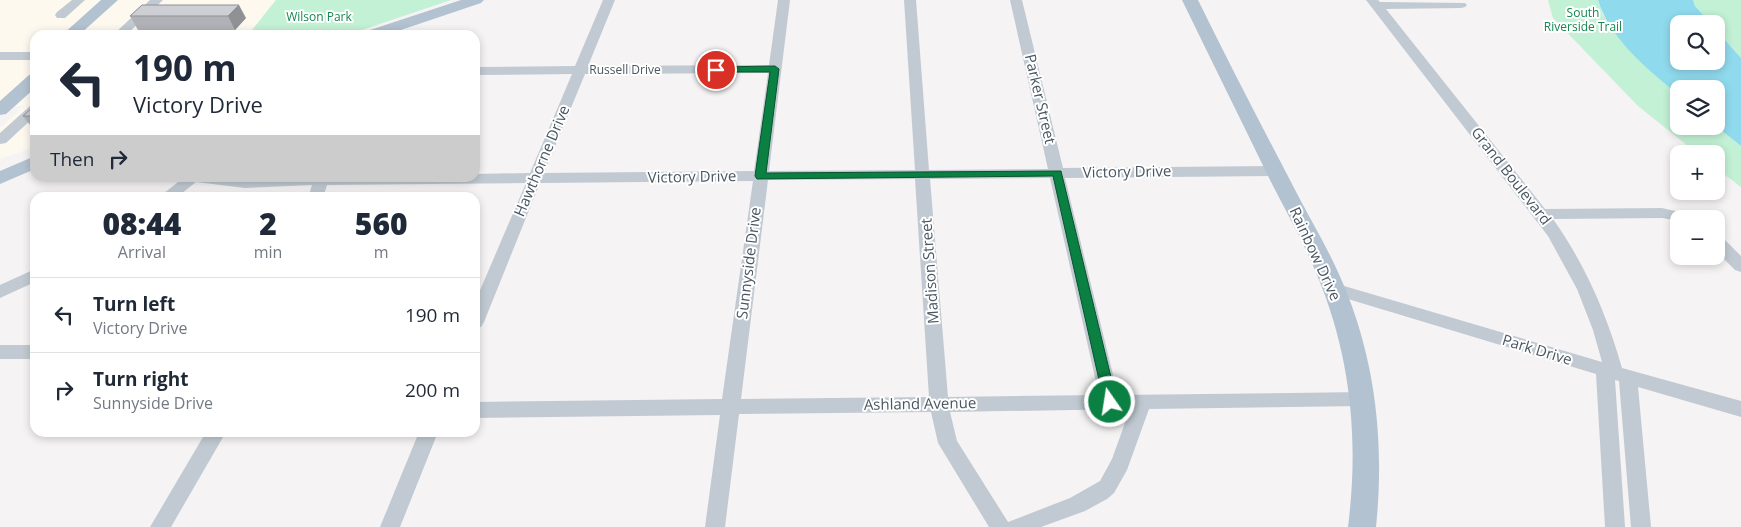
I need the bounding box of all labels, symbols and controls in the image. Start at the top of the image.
park label: South Riverside Trail [1544,4,1622,35]
park label: Wilson Park [286,8,353,25]
map controls [1670,15,1725,265]
button: search [1670,15,1725,70]
text: 190 m [133,44,237,91]
pin [695,49,737,91]
icon: left [50,50,115,115]
street label: Parker Street [1021,52,1061,146]
icon: arrive [702,56,730,84]
street label: Russell Drive [589,61,661,78]
button: layers [1670,80,1725,135]
text: Victory Drive [133,89,263,119]
street label: Hawthorne Drive [509,102,574,219]
street label: Grand Boulevard [1467,122,1556,228]
icon: right [104,145,132,173]
button: + [1670,145,1725,200]
text: Then [50,146,94,172]
street label: Victory Drive [1083,160,1171,182]
street label: Victory Drive [648,165,736,187]
text: 08:44 [102,203,181,244]
text: 2 [259,203,277,244]
text: 560 [355,203,408,244]
street label: Rainbow Drive [1285,204,1346,304]
street label: Sunnyside Drive [731,206,765,320]
button: − [1670,210,1725,265]
street label: Madison Street [915,218,943,325]
text: Arrival [118,241,166,263]
text: min [254,241,282,263]
text: m [374,241,389,263]
text: Turn left [93,291,175,317]
icon: left [50,301,78,329]
text: 190 m [405,302,460,328]
text: Victory Drive [93,317,187,339]
street label: Park Drive [1500,329,1575,369]
text: Turn right [93,366,188,392]
position arrow [1083,375,1135,427]
icon: right [50,376,78,404]
text: 200 m [405,377,460,403]
text: Sunnyside Drive [93,392,213,414]
street label: Ashland Avenue [864,392,976,414]

